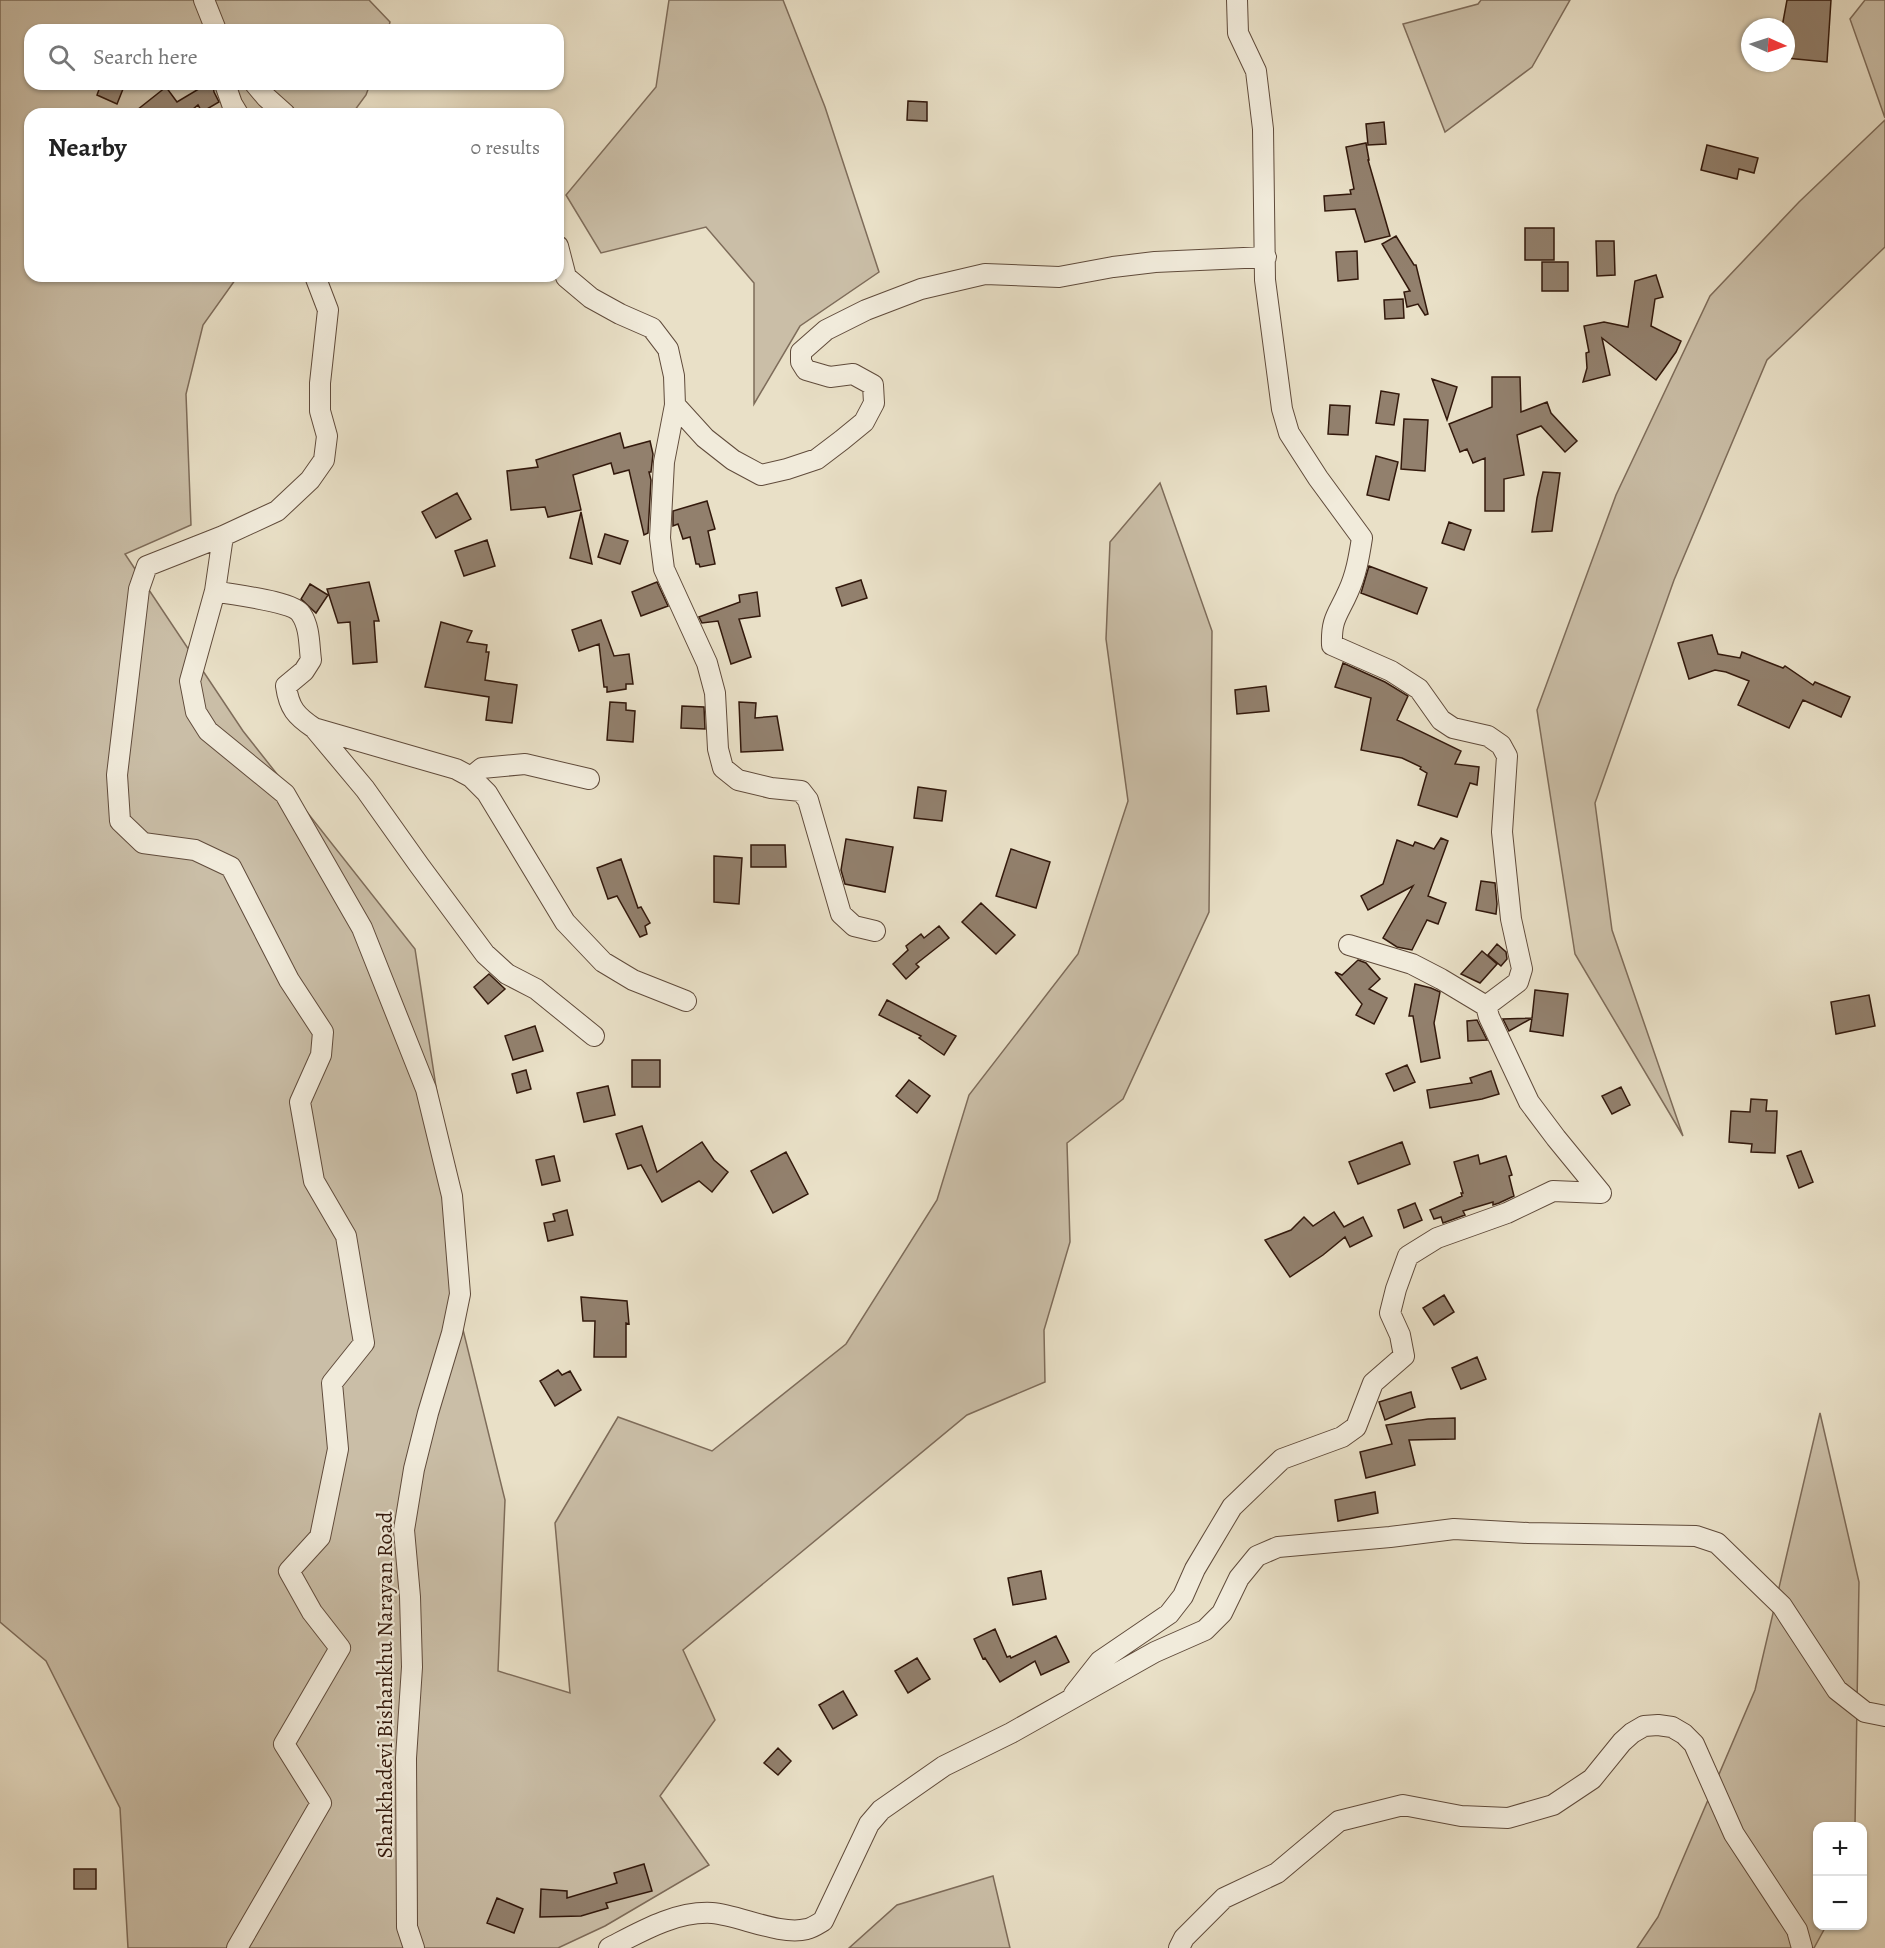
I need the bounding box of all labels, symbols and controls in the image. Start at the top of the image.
north arrow [1741,18,1795,72]
search box [24,24,564,90]
icon: search [45,41,78,74]
text: Search here [93,42,198,72]
text: Nearby [48,130,127,165]
text: 0 results [471,134,540,161]
street label: Shankhadevi Bishankhu Narayan Road [370,1511,400,1859]
map controls [1813,1822,1867,1930]
button: + [1813,1822,1867,1876]
button: − [1813,1876,1867,1930]

